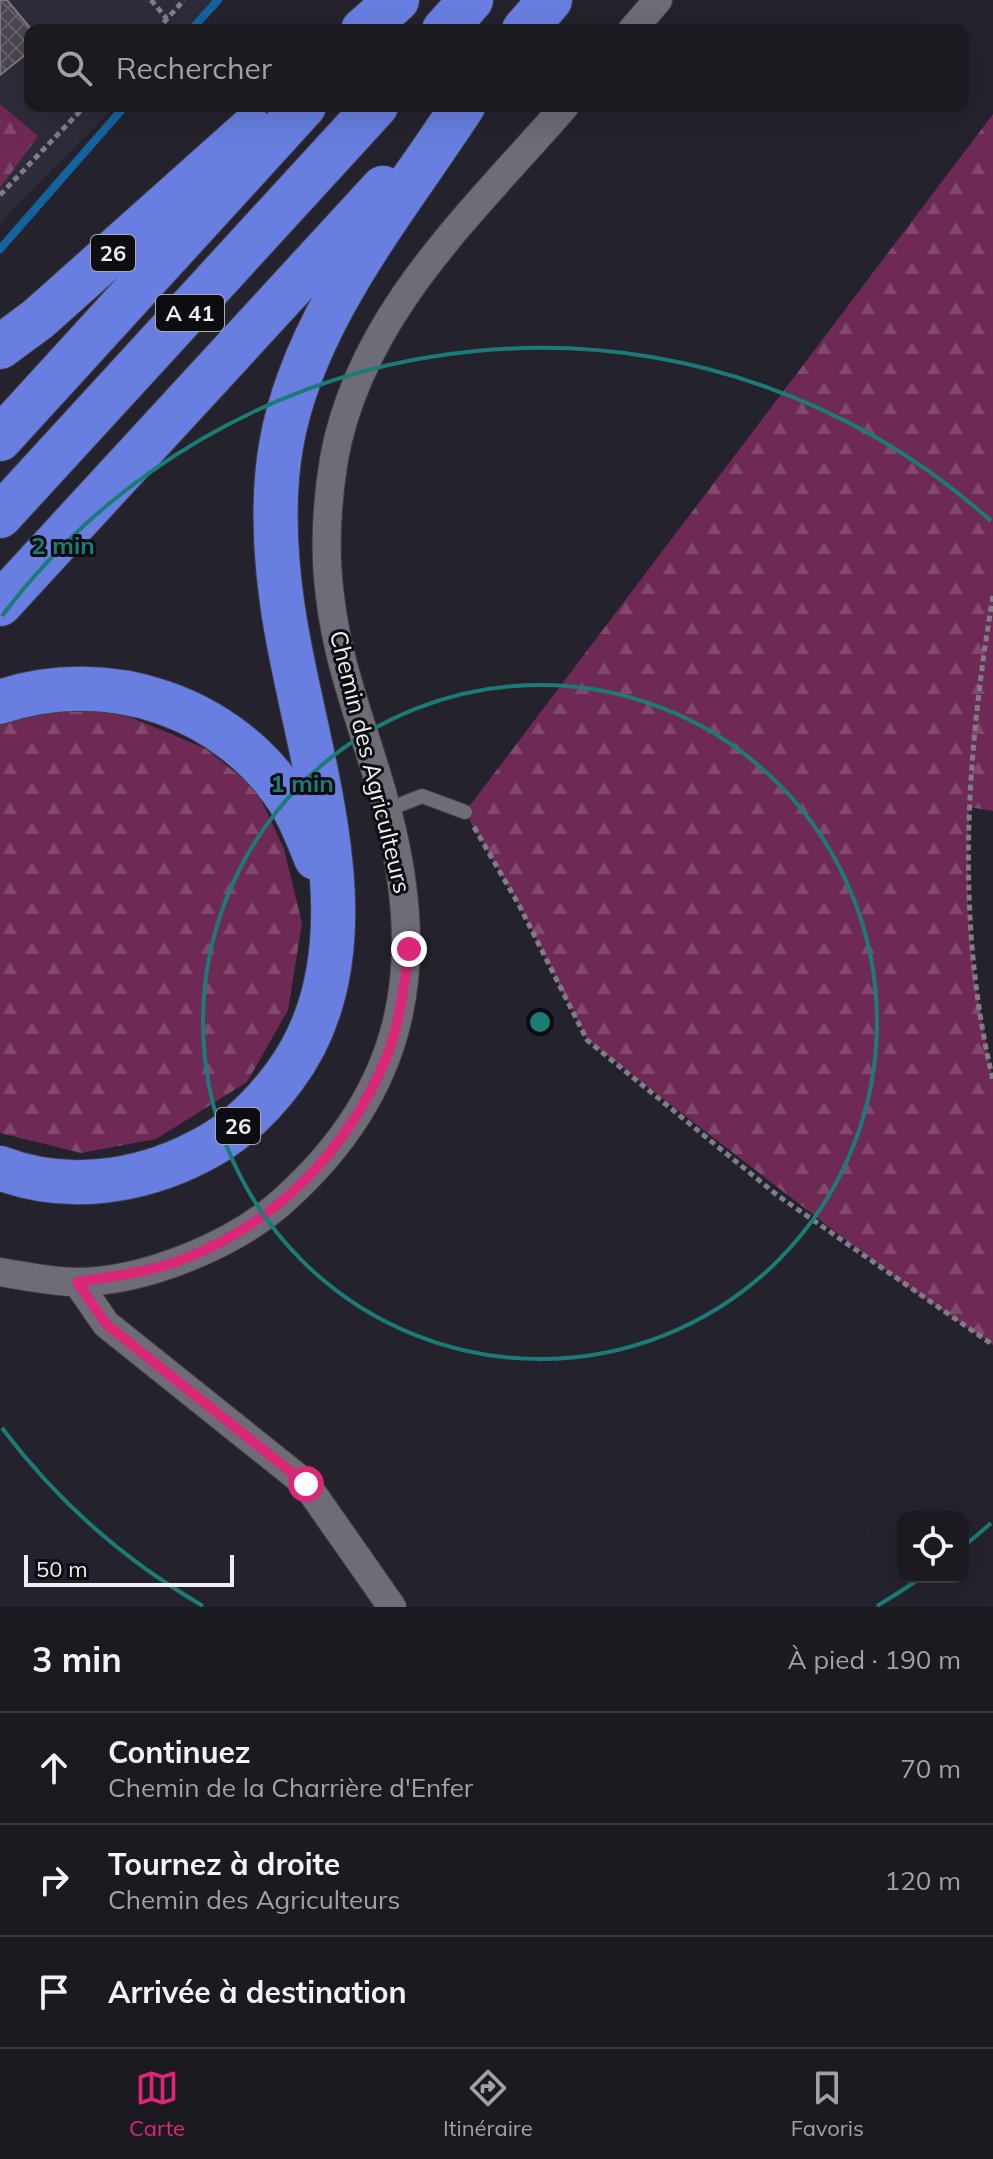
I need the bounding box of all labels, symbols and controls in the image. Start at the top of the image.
search box [24,24,969,112]
icon: search [52,46,96,90]
text: Rechercher [116,49,272,87]
road number: 26 [91,235,135,271]
road number: A 41 [156,295,224,331]
text: 2 min [31,530,95,560]
street label: Chemin des Agriculteurs [324,627,418,896]
text: 1 min [270,768,334,798]
route end [391,931,427,967]
centre of rings [526,1008,554,1036]
road number: 26 [216,1108,260,1144]
route start [288,1466,324,1502]
map controls [897,1511,969,1583]
button: locate [897,1511,969,1583]
scale bar [24,1551,234,1587]
text: 50 m [36,1555,87,1583]
text: 3 min [32,1638,122,1681]
text: À pied · 190 m [788,1643,961,1676]
text: Continuez [108,1733,251,1771]
icon: ahead [32,1746,76,1790]
text: 70 m [900,1752,961,1785]
text: Chemin de la Charrière d'Enfer [108,1771,473,1804]
text: Tournez à droite [108,1845,340,1883]
icon: right [32,1858,76,1902]
text: 120 m [885,1864,961,1897]
text: Chemin des Agriculteurs [108,1883,400,1916]
icon: arrive [32,1970,76,2014]
text: Arrivée à destination [108,1973,407,2011]
tab: Carte [129,2066,185,2142]
tab: Itinéraire [443,2066,533,2142]
tab: Favoris [791,2066,864,2142]

